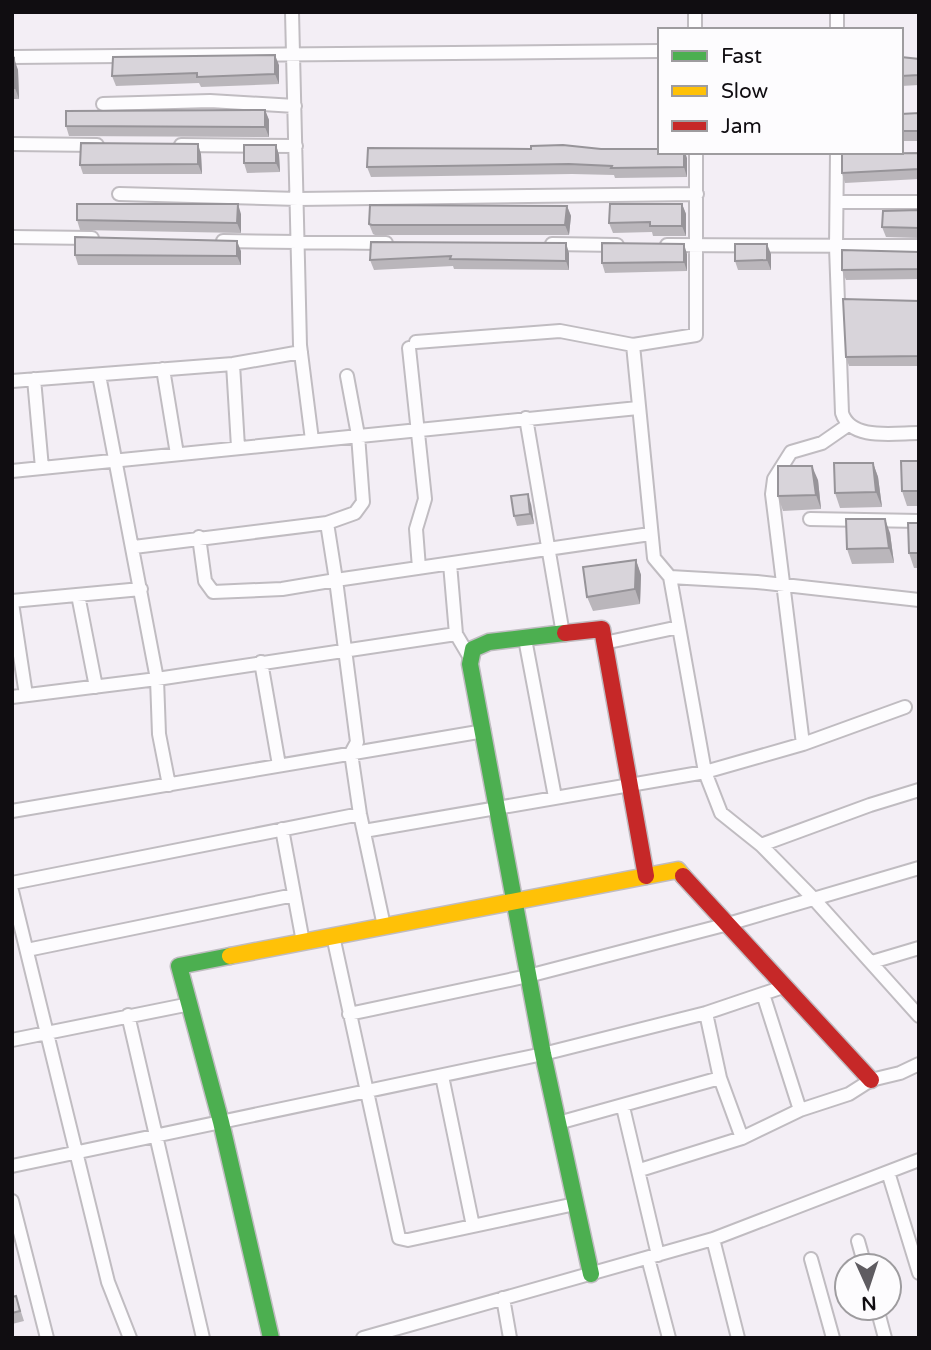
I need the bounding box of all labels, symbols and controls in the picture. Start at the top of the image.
legend [658,28,903,154]
text: Fast [721,44,762,69]
text: Slow [721,79,769,104]
text: Jam [721,114,762,139]
north arrow [833,1252,903,1322]
text: N [861,1292,877,1314]

